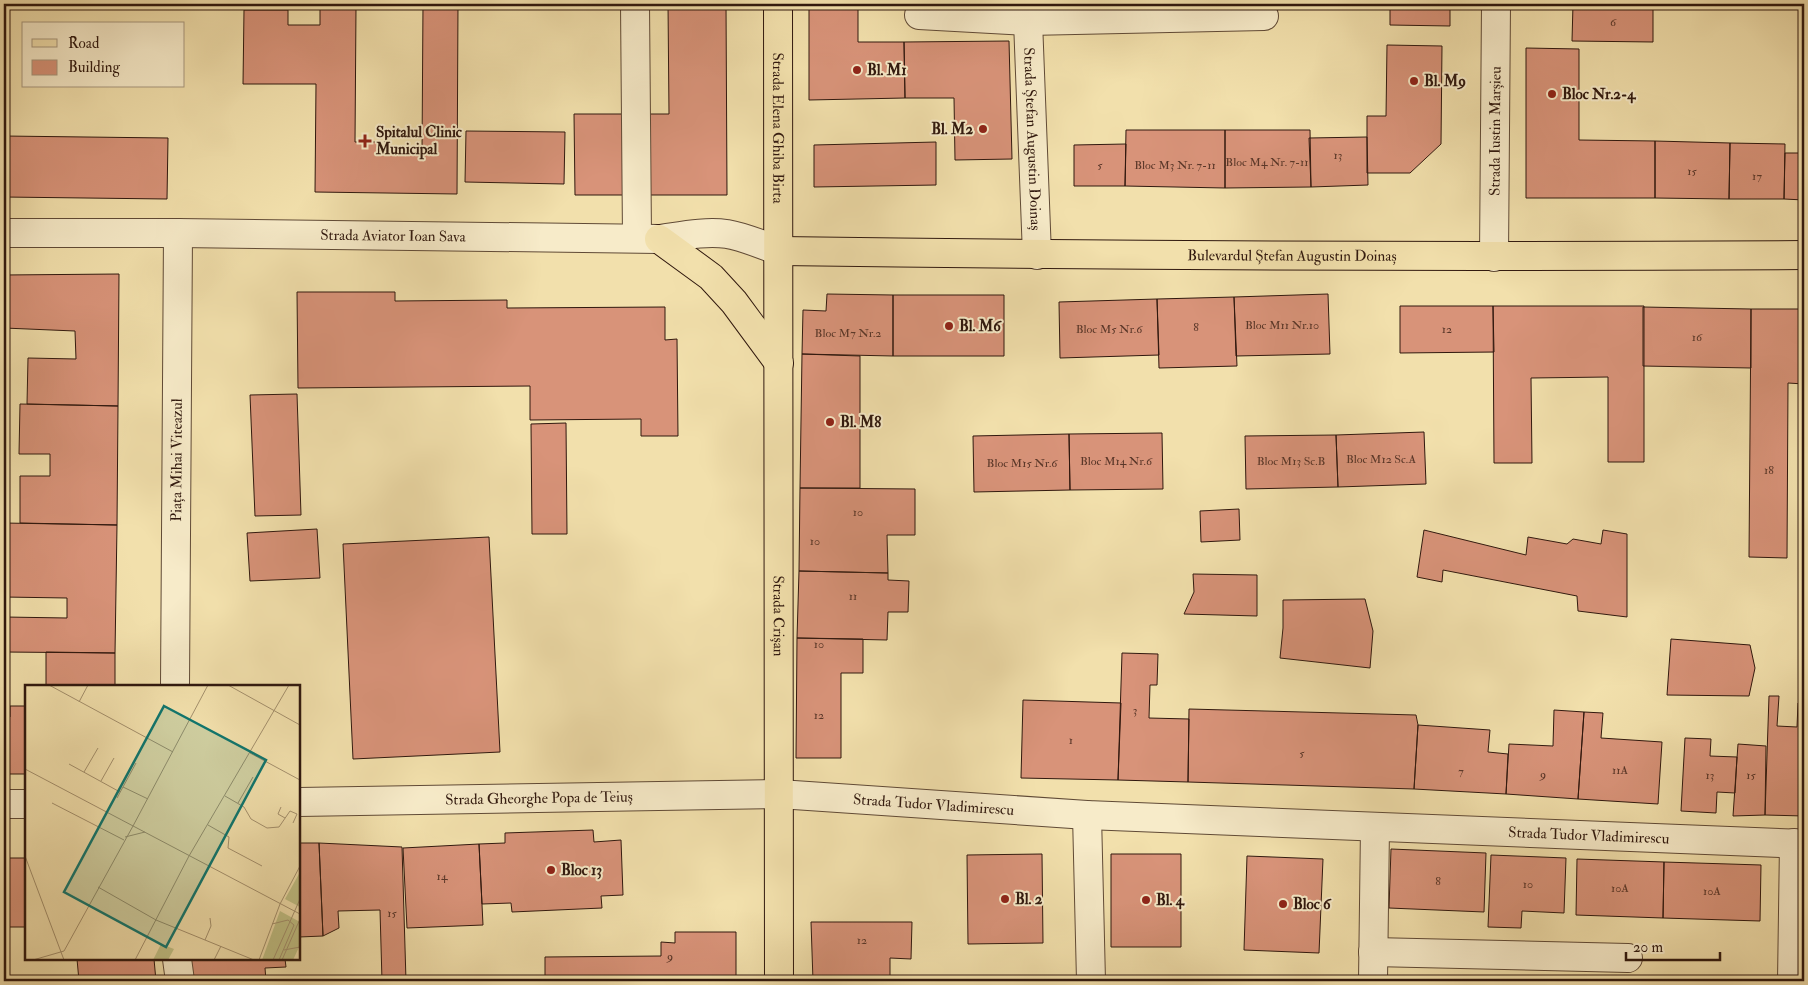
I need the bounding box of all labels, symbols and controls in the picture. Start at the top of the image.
house number: 6 [1610,15,1617,30]
legend [22,22,185,88]
text: Road [68,34,100,53]
street label: Strada Ștefan Augustin Doinaș [1020,47,1046,231]
street label: Strada Elena Ghiba Birta [769,52,788,204]
text: Building [68,58,120,77]
place label: Bl. M1 [867,61,907,80]
marker: Bl. M1 [851,64,863,76]
street label: Strada Iustin Marșieu [1485,66,1505,196]
place label: Bl. M9 [1424,72,1466,91]
marker: Bl. M9 [1408,75,1420,87]
place label: Bloc Nr.2-4 [1562,85,1636,104]
marker: Bloc Nr.2-4 [1546,88,1558,100]
place label: Bl. M2 [931,120,973,139]
place label: Spitalul Clinic Municipal [375,123,463,160]
marker: Bl. M2 [977,123,989,135]
marker: Spitalul Clinic Municipal [358,134,372,148]
house number: 13 [1334,148,1342,163]
house number: Bloc M4 Nr. 7-11 [1225,155,1309,170]
house number: 5 [1097,158,1103,173]
house number: Bloc M3 Nr. 7-11 [1134,158,1216,173]
house number: 15 [1687,164,1697,179]
house number: 17 [1752,169,1762,184]
street label: Strada Aviator Ioan Sava [320,225,467,246]
street label: Bulevardul Ștefan Augustin Doinaș [1187,246,1397,265]
place label: Bl. M6 [959,317,1002,336]
house number: Bloc M11 Nr.10 [1245,318,1319,333]
marker: Bl. M6 [943,320,955,332]
house number: 8 [1193,320,1199,335]
house number: Bloc M5 Nr.6 [1076,322,1143,337]
house number: 12 [1442,322,1452,337]
house number: Bloc M7 Nr.2 [815,326,881,341]
house number: 16 [1692,330,1703,345]
street label: Piața Mihai Viteazul [167,398,186,522]
place label: Bl. M8 [840,413,881,432]
marker: Bl. M8 [824,416,836,428]
house number: Bloc M12 Sc.A [1346,452,1416,467]
house number: Bloc M14 Nr.6 [1080,454,1153,469]
house number: Bloc M13 Sc.B [1257,454,1325,469]
house number: Bloc M15 Nr.6 [987,456,1058,471]
house number: 18 [1764,463,1774,478]
house number: 10 [853,505,863,520]
house number: 10 [810,534,820,549]
street label: Strada Crișan [769,575,788,657]
house number: 11 [849,589,857,604]
house number: 10 [814,637,824,652]
inset map [25,685,300,960]
house number: 3 [1133,703,1137,718]
house number: 12 [814,708,824,723]
house number: 1 [1069,733,1073,748]
house number: 5 [1299,746,1305,761]
house number: 11A [1612,763,1628,778]
house number: 7 [1458,764,1464,779]
house number: 9 [1539,767,1546,782]
house number: 13 [1706,768,1714,783]
house number: 15 [1746,768,1756,783]
street label: Strada Gheorghe Popa de Teiuș [445,787,633,809]
street label: Strada Tudor Vladimirescu [852,790,1015,820]
street label: Strada Tudor Vladimirescu [1508,823,1670,848]
place label: Bloc 13 [561,861,602,880]
marker: Bloc 13 [545,864,557,876]
house number: 14 [437,869,448,884]
house number: 8 [1435,874,1441,889]
house number: 10 [1523,877,1533,892]
house number: 10A [1611,881,1629,896]
house number: 10A [1703,884,1721,899]
place label: Bl. 2 [1015,890,1043,909]
place label: Bl. 4 [1156,891,1185,910]
marker: Bl. 2 [999,893,1011,905]
marker: Bl. 4 [1140,894,1152,906]
place label: Bloc 6 [1293,895,1332,914]
marker: Bloc 6 [1277,898,1289,910]
house number: 15 [387,906,397,921]
scale bar [1626,930,1719,962]
house number: 12 [857,933,867,948]
text: 20 m [1633,938,1663,957]
house number: 9 [666,949,673,964]

